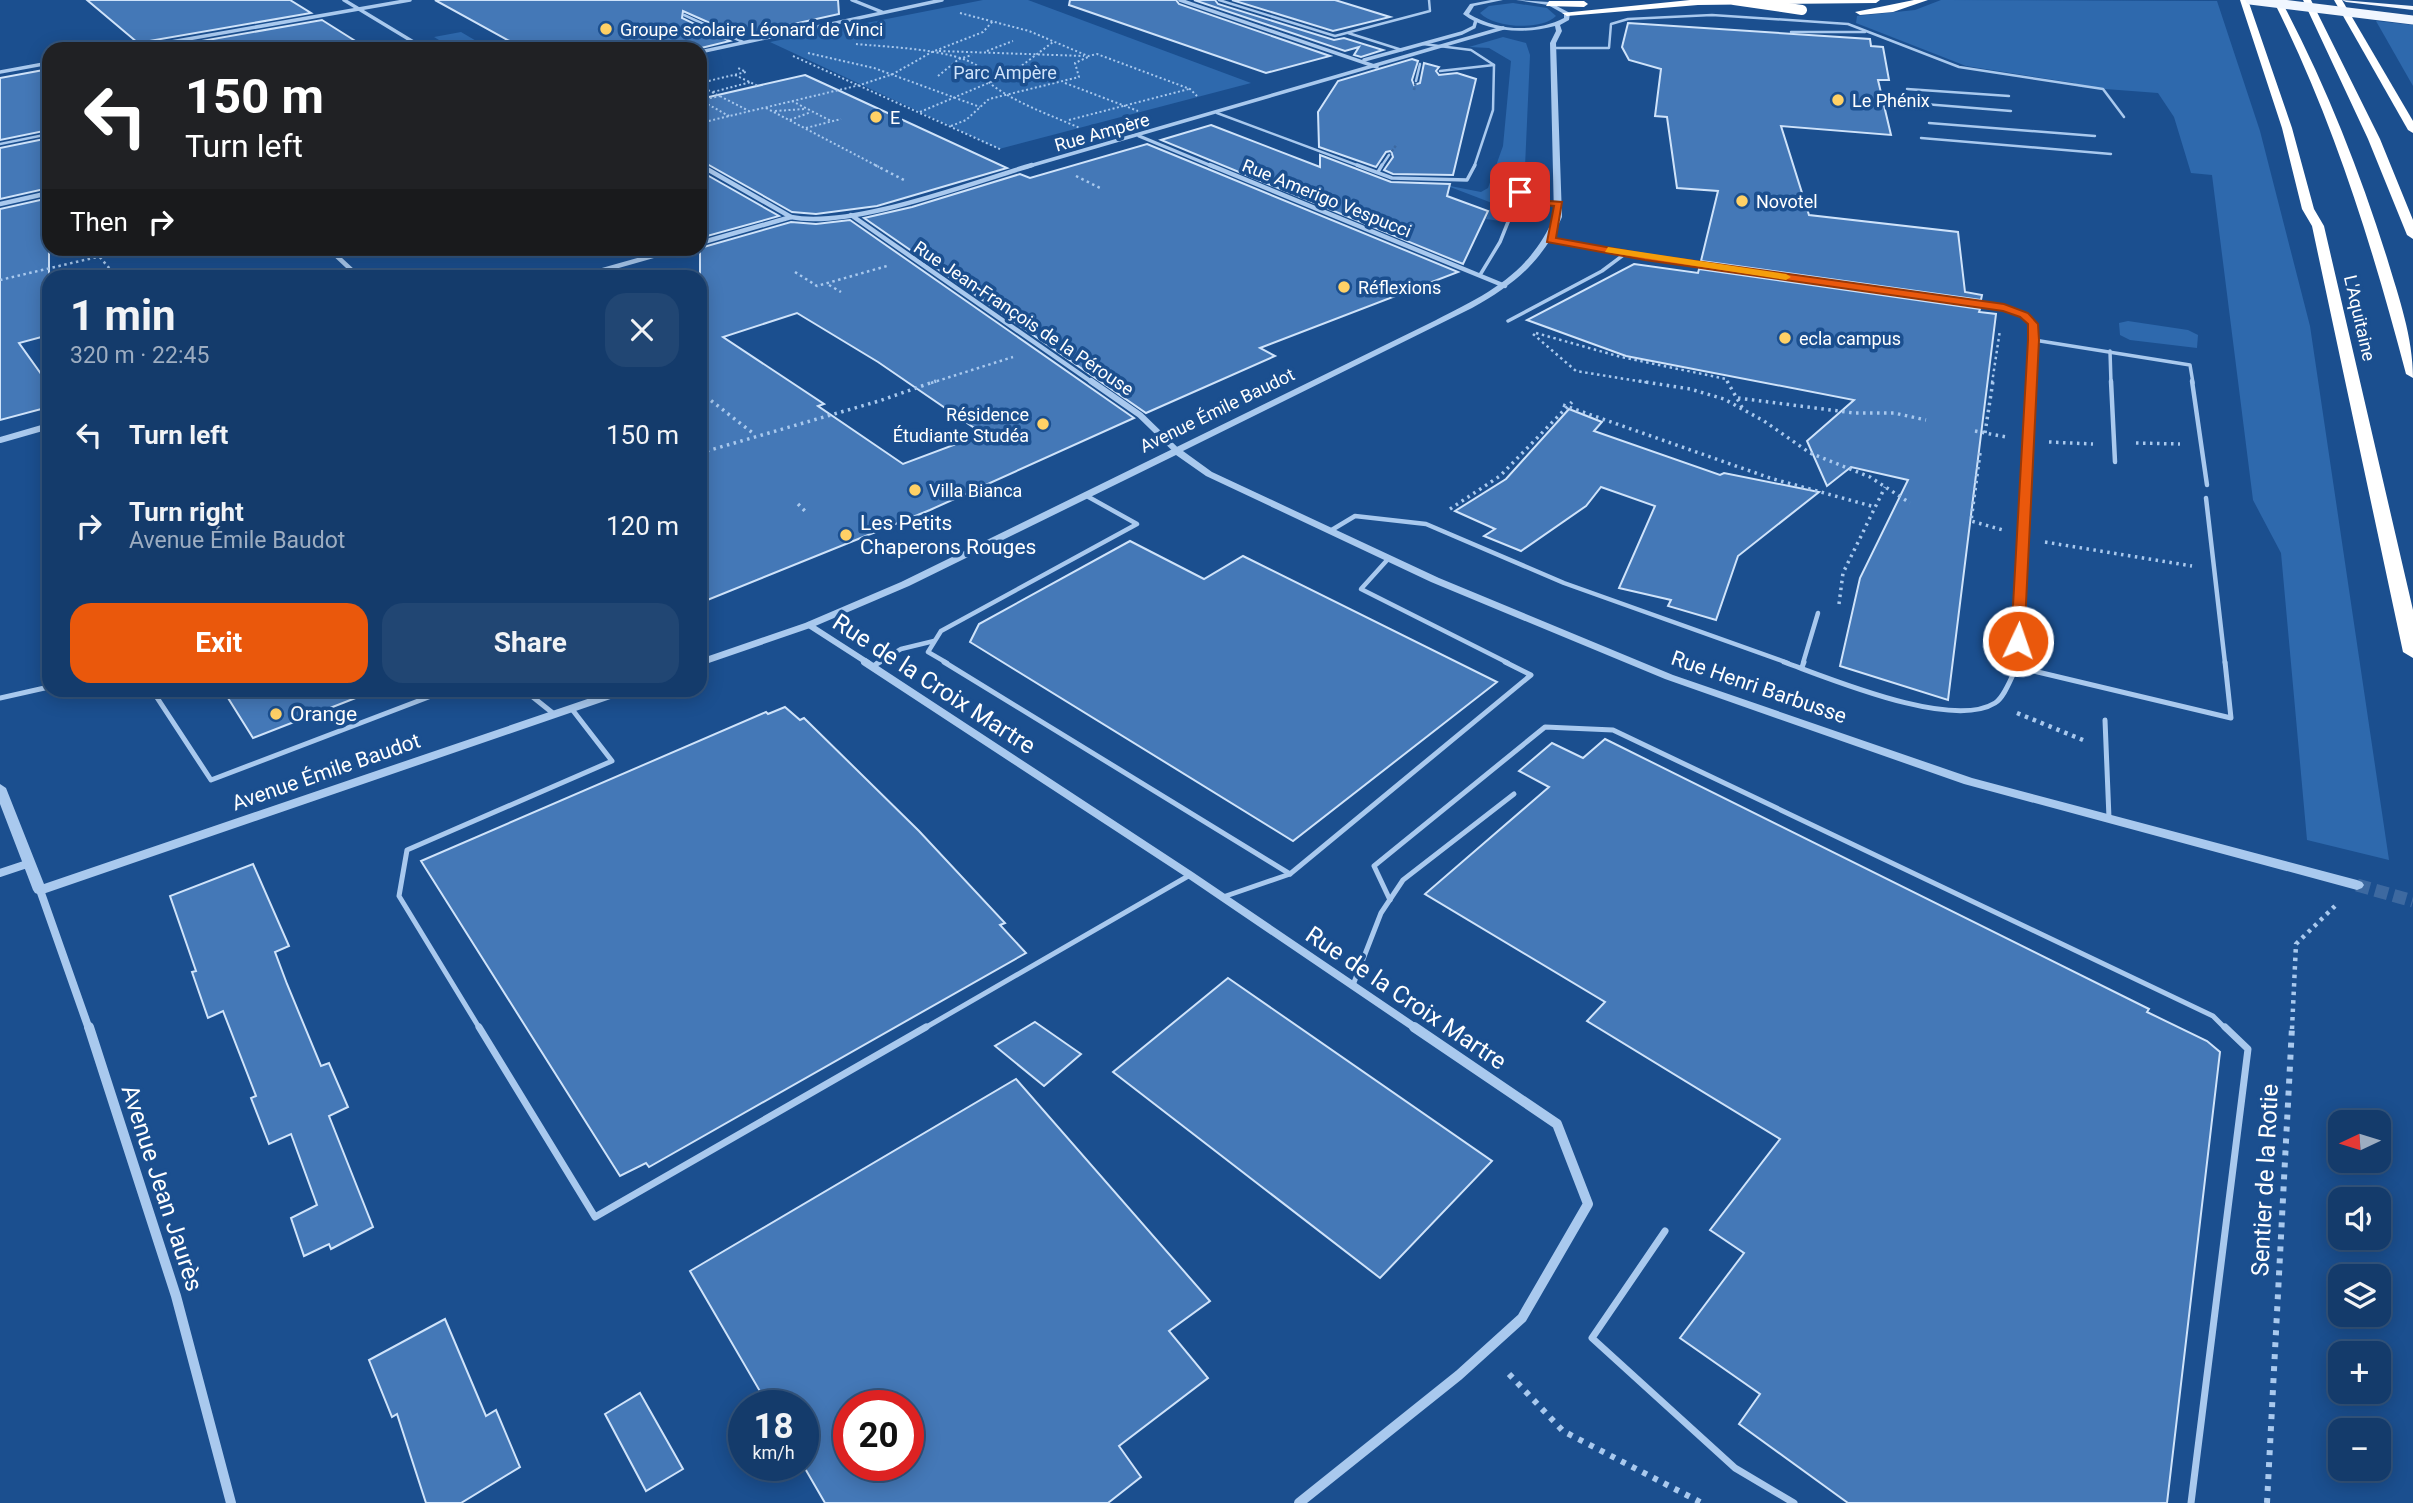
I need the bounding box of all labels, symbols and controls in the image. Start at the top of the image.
place label: Groupe scolaire Léonard de Vinci [620,19,883,40]
marker: Groupe scolaire Léonard de Vinci [598,21,614,37]
park label: Parc Ampère [953,62,1057,83]
text: 150 m [185,68,324,125]
icon: left [70,70,161,161]
place label: Le Phénix [1852,90,1930,111]
marker: Le Phénix [1830,92,1846,108]
place label: E [890,107,900,128]
street label: Rue Ampère [1052,108,1152,156]
marker: E [868,109,884,125]
text: Turn left [185,127,303,165]
street label: Rue Amerigo Vespucci [1239,154,1415,242]
pin [1490,162,1550,222]
icon: arrive [1501,173,1539,211]
place label: Novotel [1756,191,1818,212]
marker: Novotel [1734,193,1750,209]
icon: right [142,203,180,241]
text: Then [70,207,128,237]
street label: Rue Jean-François de la Pérouse [910,236,1138,400]
street label: L'Aquitaine [2340,273,2380,363]
place label: Réflexions [1358,277,1441,298]
marker: Réflexions [1336,279,1352,295]
text: 1 min [70,291,176,340]
button: close [605,293,679,367]
place label: ecla campus [1799,328,1901,349]
marker: ecla campus [1777,330,1793,346]
text: 320 m · 22:45 [70,342,209,369]
street label: Avenue Émile Baudot [1136,363,1298,457]
place label: Résidence Étudiante Studéa [893,404,1029,446]
icon: left [70,416,108,454]
marker: Résidence Étudiante Studéa [1035,416,1051,432]
text: Turn left [129,420,228,450]
text: 150 m [606,420,679,450]
place label: Villa Bianca [929,480,1022,501]
marker: Villa Bianca [907,482,923,498]
text: Turn right [129,497,244,527]
icon: right [70,507,108,545]
text: 120 m [606,511,679,541]
place label: Les Petits Chaperons Rouges [860,511,1036,559]
text: Avenue Émile Baudot [129,527,345,554]
marker: Les Petits Chaperons Rouges [838,527,854,543]
button: Exit [70,603,368,683]
button: Share [382,603,679,683]
position arrow [1981,604,2055,678]
street label: Rue de la Croix Martre [827,608,1041,760]
street label: Rue Henri Barbusse [1668,646,1850,728]
place label: Orange [290,702,357,726]
marker: Orange [268,706,284,722]
street label: Avenue Émile Baudot [229,728,423,816]
street label: Rue de la Croix Martre [1300,920,1512,1076]
street label: Avenue Jean Jaurès [115,1081,209,1295]
street label: Sentier de la Rotie [2246,1083,2284,1277]
north arrow [2328,1110,2390,1172]
map controls [2328,1110,2391,1481]
button: sound [2328,1187,2391,1250]
button: layers [2328,1264,2391,1327]
button: + [2328,1341,2391,1404]
speed limit sign: 20 [833,1390,924,1481]
text: 18 [753,1406,794,1447]
button: − [2328,1418,2391,1481]
text: km/h [752,1442,795,1463]

